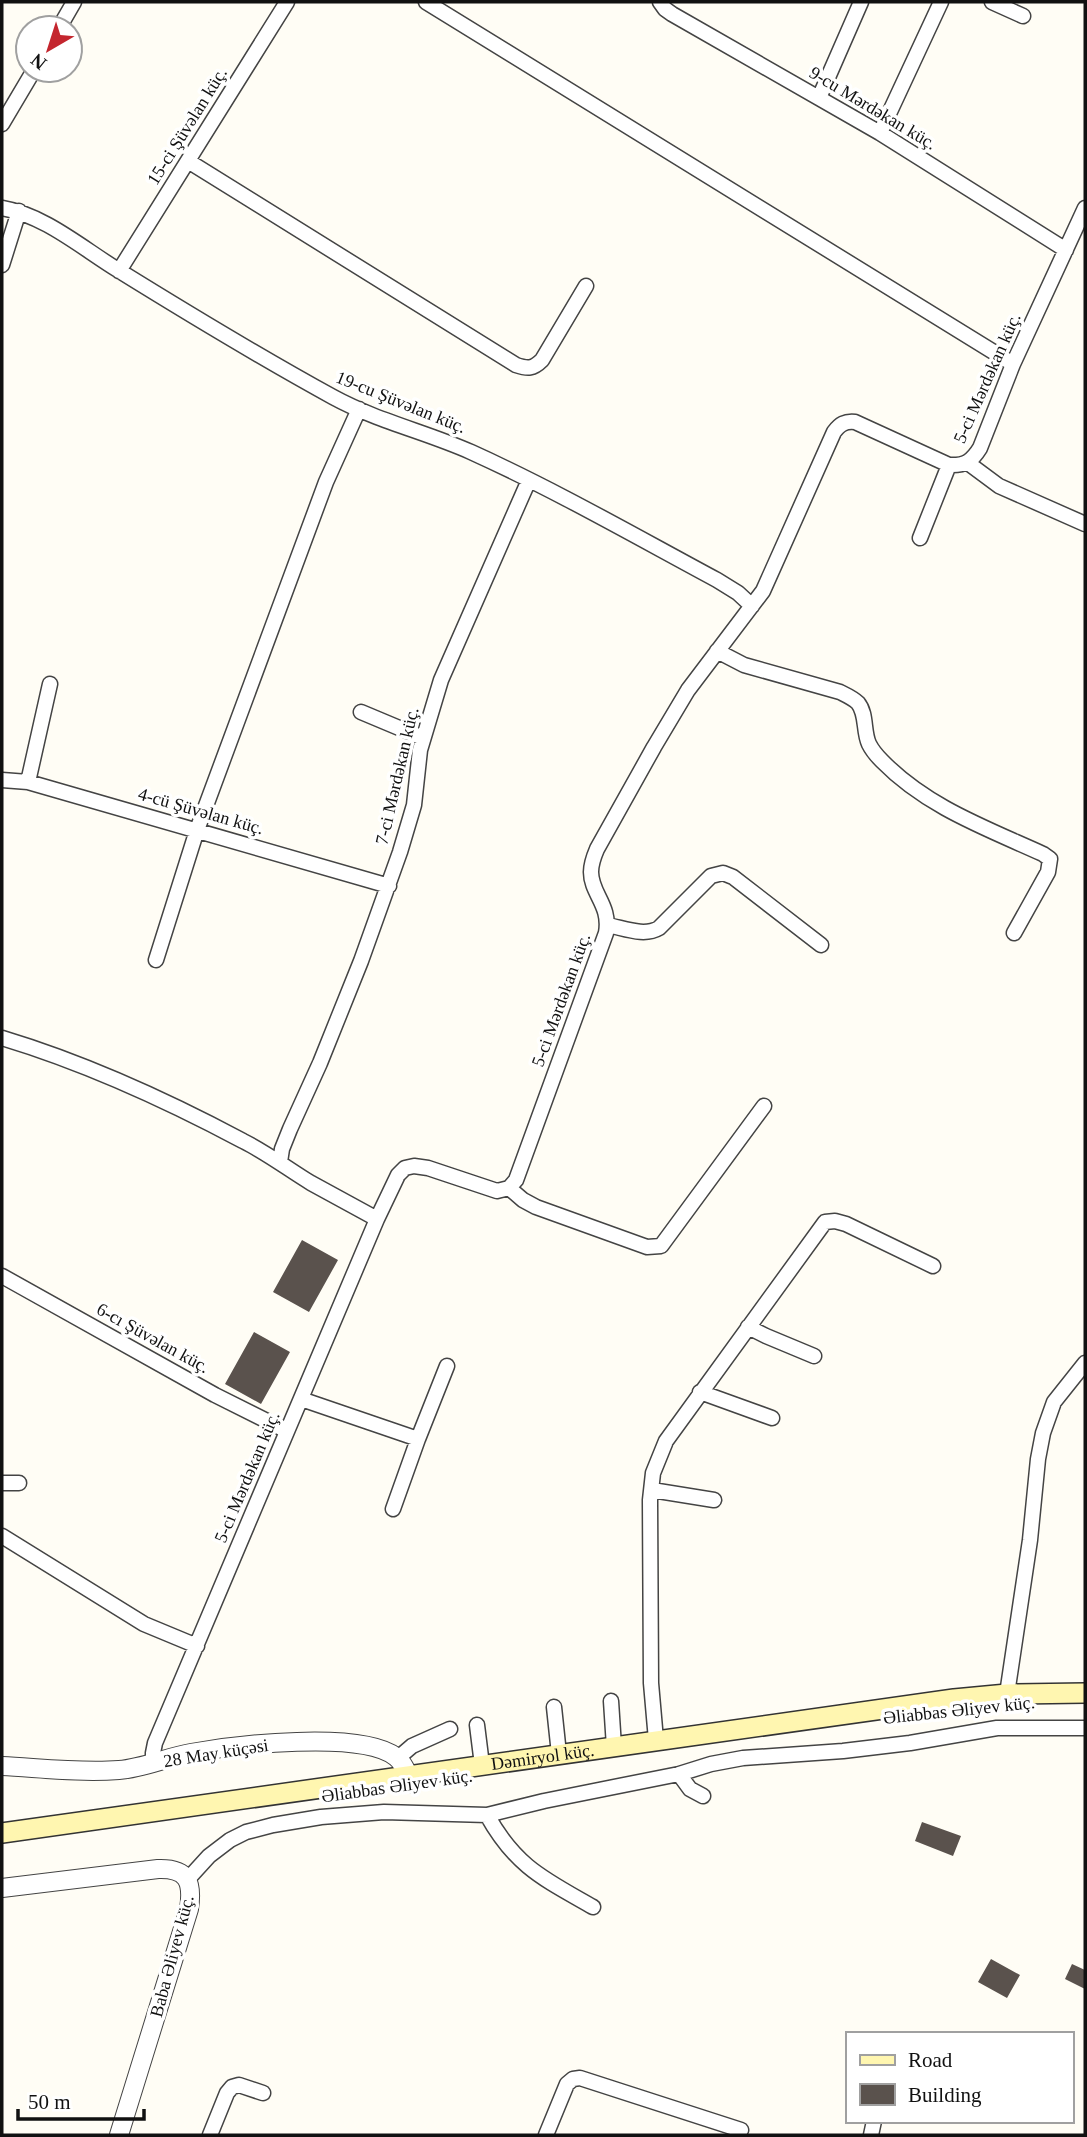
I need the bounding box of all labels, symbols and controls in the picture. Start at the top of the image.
north arrow [14,14,84,84]
text: N [26,49,51,74]
street label: 9-cu Mərdəkan küç. [806,62,940,154]
street label: 15-ci Şüvəlan küç. [143,64,231,188]
street label: 5-ci Mərdəkan küç. [949,310,1025,446]
street label: 19-cu Şüvəlan küç. [333,367,469,437]
street label: 7-ci Mərdəkan küç. [371,705,423,847]
street label: 4-cü Şüvəlan küç. [136,784,266,838]
street label: 5-ci Mərdəkan küç. [528,931,594,1069]
street label: 6-cı Şüvəlan küç. [93,1299,213,1377]
street label: 5-ci Mərdəkan küç. [210,1408,284,1546]
street label: Əliabbas Əliyev küç. [882,1692,1036,1728]
street label: 28 May küçəsi [162,1735,270,1771]
street label: Dəmiryol küç. [490,1740,596,1774]
street label: Əliabbas Əliyev küç. [320,1765,474,1807]
street label: Baba Əliyev küç. [146,1893,198,2019]
legend [846,2032,1073,2123]
text: Road [908,2048,953,2072]
scale bar [18,2078,144,2122]
text: Building [908,2083,982,2107]
text: 50 m [28,2090,71,2114]

